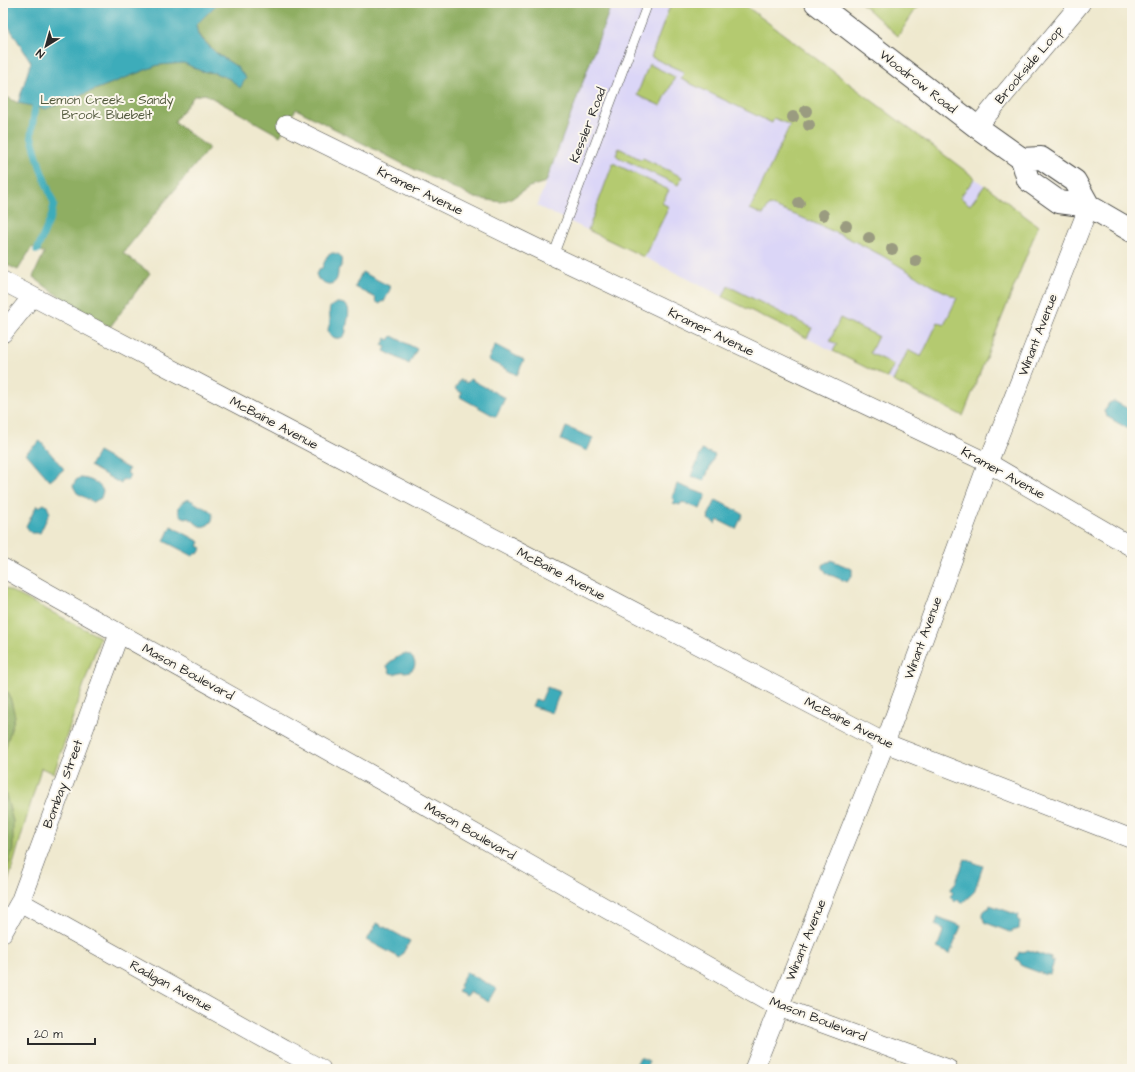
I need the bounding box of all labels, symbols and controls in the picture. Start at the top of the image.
street label: Brookside Loop [991,22,1067,108]
north arrow [26,26,66,66]
text: N [33,45,48,62]
street label: Woodrow Road [876,46,961,118]
street label: Kessler Road [565,84,611,165]
park label: Lemon Creek - Sandy Brook Bluebelt [40,91,174,124]
street label: Kramer Avenue [374,162,466,220]
street label: Winant Avenue [1014,291,1062,379]
street label: Kramer Avenue [665,303,757,361]
street label: McBaine Avenue [227,392,321,454]
street label: Kramer Avenue [958,442,1048,504]
street label: McBaine Avenue [514,543,608,605]
street label: Winant Avenue [900,594,946,682]
street label: Mason Boulevard [139,639,237,705]
street label: McBaine Avenue [801,693,897,753]
street label: Bombay Street [39,737,89,831]
street label: Mason Boulevard [421,798,519,865]
street label: Winant Avenue [781,897,831,983]
street label: Radigan Avenue [126,956,216,1017]
street label: Mason Boulevard [767,992,869,1046]
scale bar [28,1020,95,1046]
text: 20 m [34,1026,63,1043]

